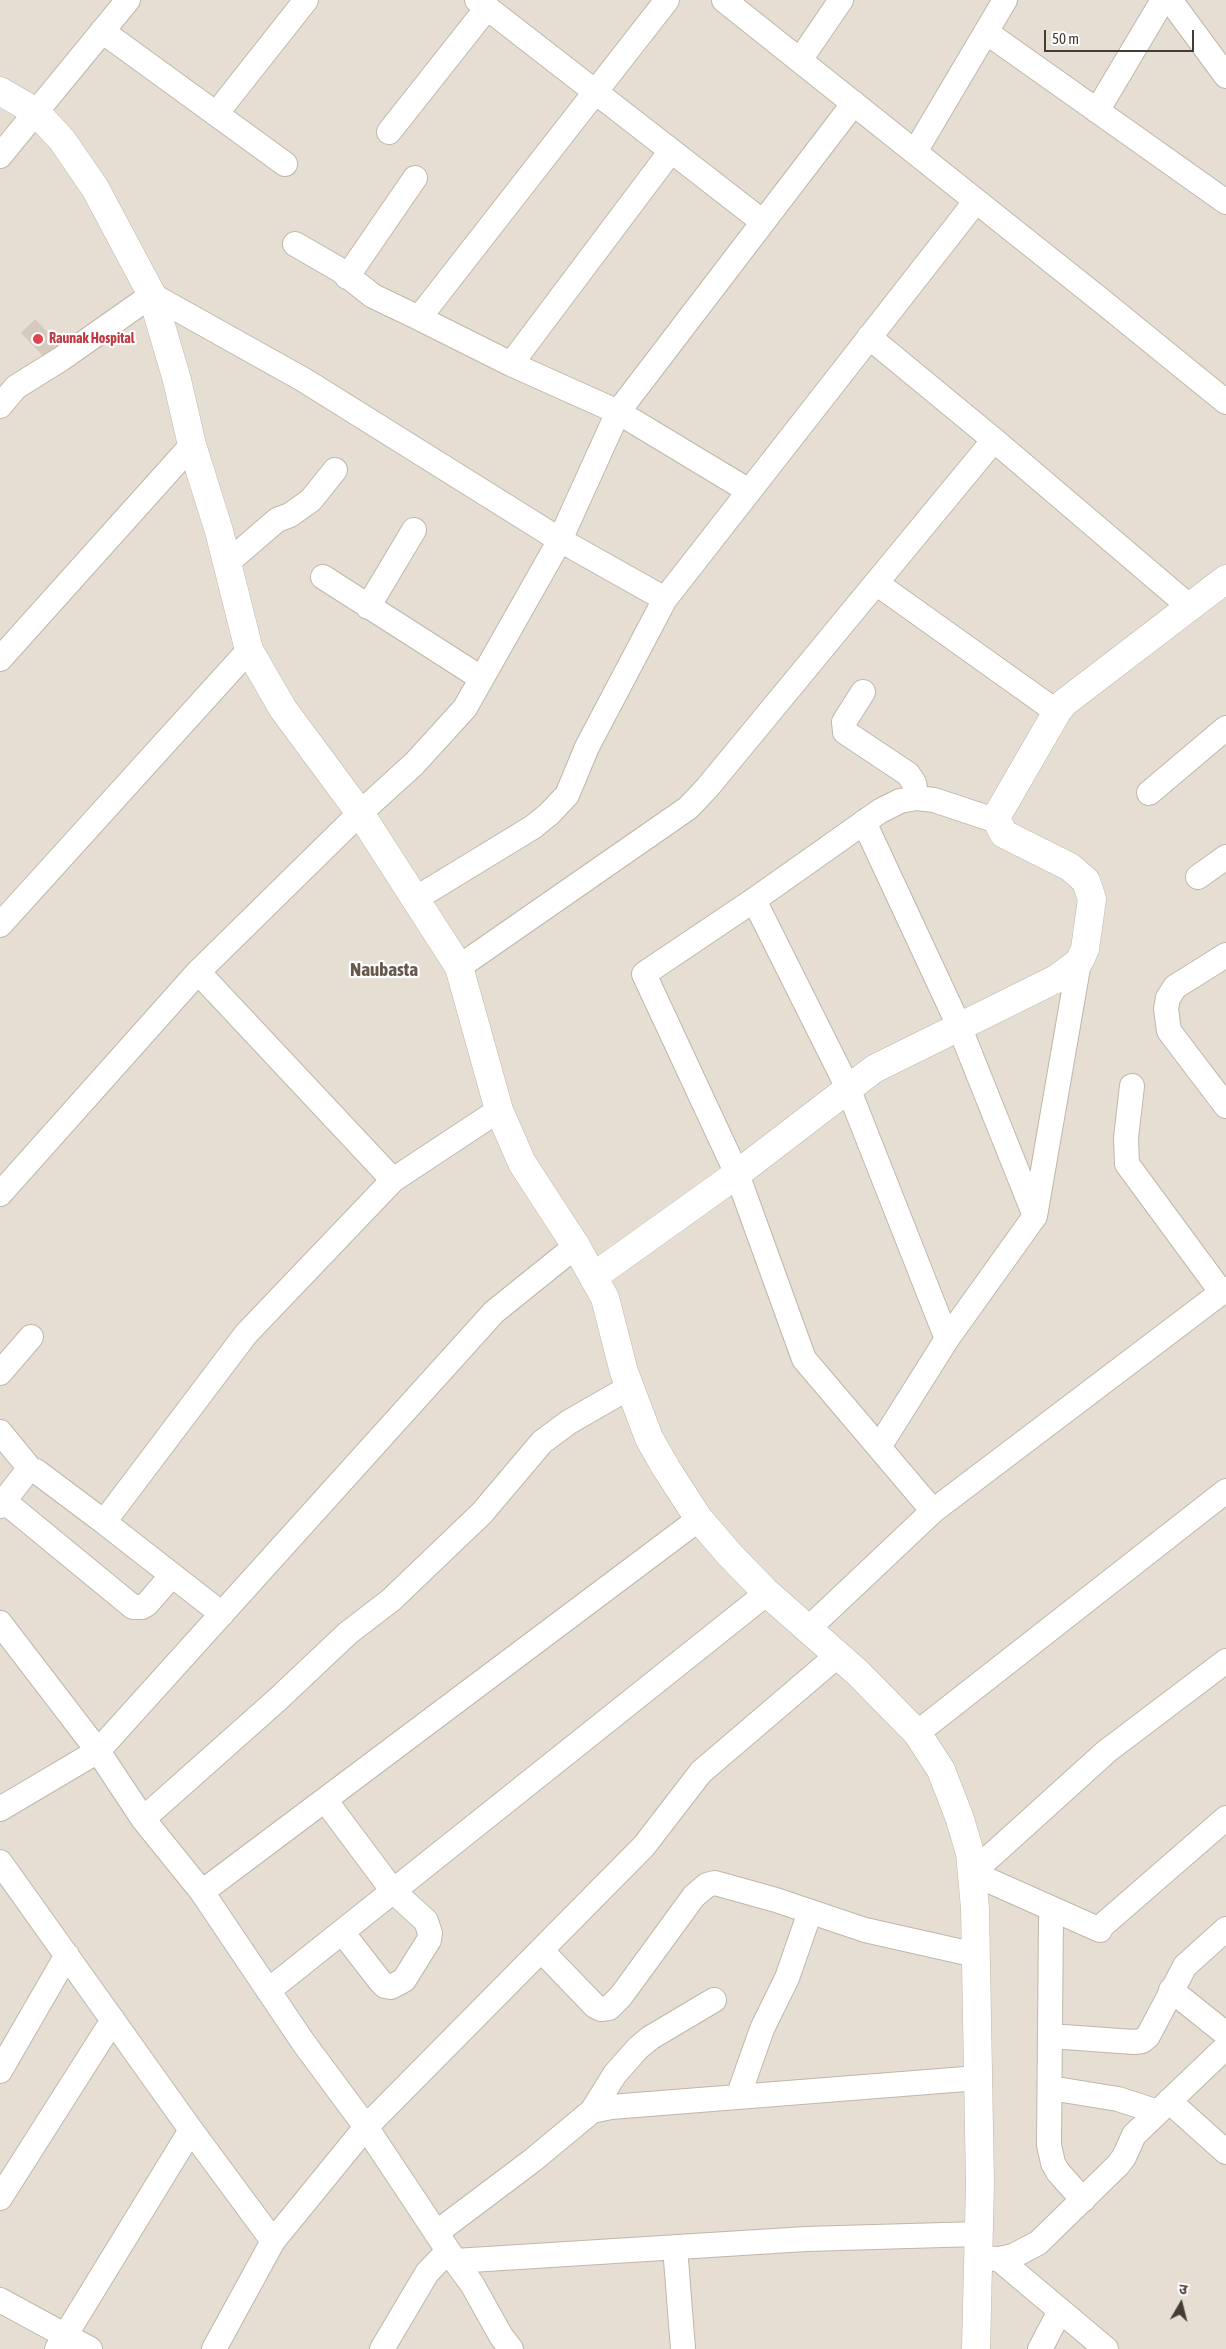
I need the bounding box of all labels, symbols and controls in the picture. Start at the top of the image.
scale bar [1046,20,1196,52]
text: 50 m [1052,30,1079,47]
place label: Raunak Hospital [49,331,134,347]
marker: Raunak Hospital [31,332,45,346]
district label: Naubasta [350,959,418,981]
north arrow [1156,2279,1206,2329]
text: उ [1178,2281,1188,2298]

